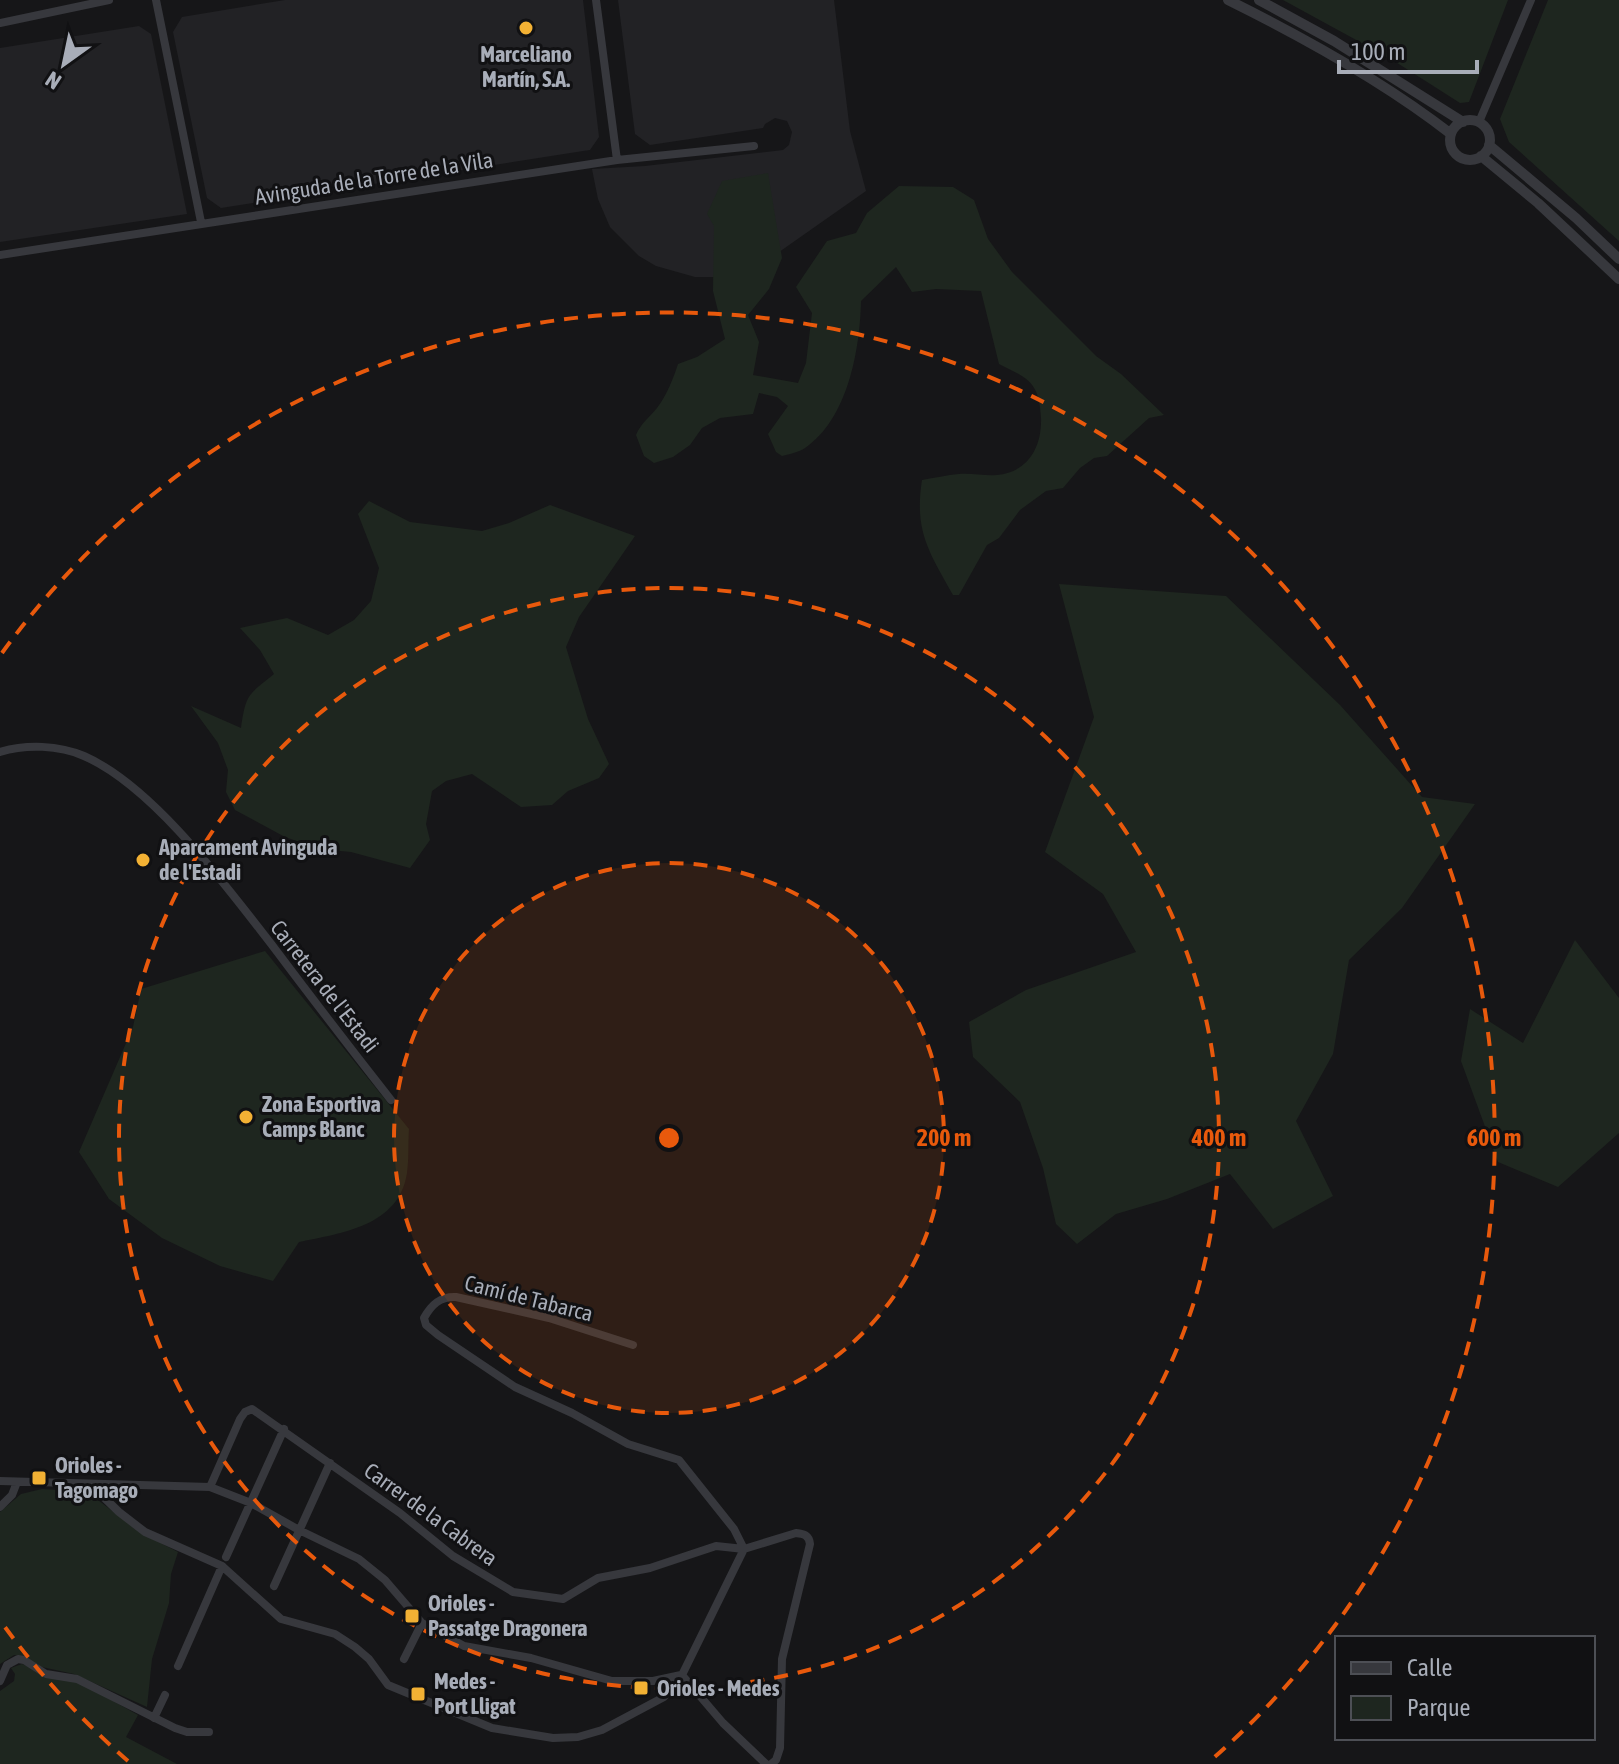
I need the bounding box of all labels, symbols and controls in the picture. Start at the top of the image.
marker: Marceliano Martín, S.A. [517,19,535,37]
north arrow [24,24,104,104]
scale bar [1339,24,1477,74]
text: 100 m [1351,38,1405,65]
place label: Marceliano Martín, S.A. [480,41,572,92]
text: N [41,66,66,95]
street label: Avinguda de la Torre de la Vila [253,146,495,210]
place label: Aparcament Avinguda de l'Estadi [158,834,337,885]
marker: Aparcament Avinguda de l'Estadi [134,851,152,869]
street label: Carretera de l'Estadi [265,915,385,1057]
place label: Zona Esportiva Camps Blanc [262,1091,381,1142]
marker: Zona Esportiva Camps Blanc [237,1108,255,1126]
centre of rings [655,1124,683,1152]
text: 200 m [917,1124,971,1151]
text: 400 m [1191,1124,1246,1151]
text: 600 m [1467,1124,1521,1151]
street label: Camí de Tabarca [462,1269,596,1327]
place label: Orioles - Tagomago [55,1452,138,1503]
street label: Carrer de la Cabrera [359,1457,503,1571]
marker: Orioles - Tagomago [30,1469,48,1487]
place label: Orioles - Passatge Dragonera [428,1590,588,1641]
marker: Orioles - Passatge Dragonera [403,1607,421,1625]
legend [1335,1636,1595,1740]
text: Calle [1407,1654,1452,1681]
place label: Medes - Port Lligat [434,1668,516,1719]
place label: Orioles - Medes [657,1675,780,1701]
marker: Orioles - Medes [632,1679,650,1697]
marker: Medes - Port Lligat [409,1685,427,1703]
text: Parque [1407,1694,1470,1721]

